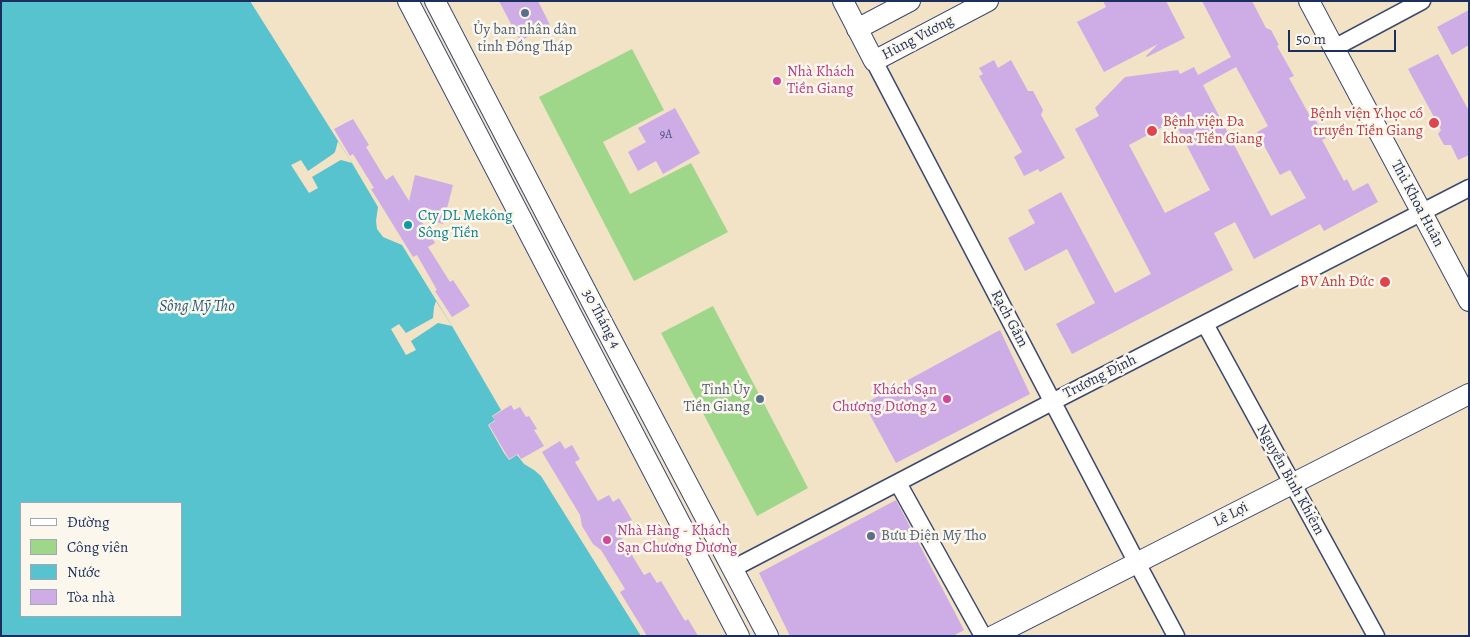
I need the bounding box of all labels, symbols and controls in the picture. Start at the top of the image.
marker: Ủy ban nhân dân tỉnh Đồng Tháp [519,7,531,19]
street label: Hùng Vương [879,12,957,64]
scale bar [1290,20,1398,52]
place label: Ủy ban nhân dân tỉnh Đồng Tháp [473,21,577,56]
text: 50 m [1296,29,1326,49]
place label: Nhà Khách Tiền Giang [787,63,855,98]
marker: Nhà Khách Tiền Giang [771,75,783,87]
place label: Bệnh viện Y học cổ truyền Tiền Giang [1310,105,1423,140]
place label: Bệnh viện Đa khoa Tiền Giang [1163,113,1262,148]
marker: Bệnh viện Y học cổ truyền Tiền Giang [1427,116,1441,130]
marker: Bệnh viện Đa khoa Tiền Giang [1145,124,1159,138]
house number: 9A [660,128,672,142]
street label: Thủ Khoa Huân [1387,158,1447,250]
place label: Cty DL Mekông Sông Tiền [418,207,513,242]
marker: Cty DL Mekông Sông Tiền [402,219,414,231]
place label: BV Anh Đức [1300,273,1374,291]
marker: BV Anh Đức [1378,275,1392,289]
street label: 30 Tháng 4 [578,286,624,352]
street label: Rạch Gầm [986,287,1032,351]
water label: Sông Mỹ Tho [159,297,235,317]
street label: Trương Định [1061,351,1139,403]
place label: Tỉnh Ủy Tiền Giang [683,381,750,416]
place label: Khách Sạn Chương Dương 2 [832,381,937,416]
marker: Tỉnh Ủy Tiền Giang [754,393,766,405]
marker: Khách Sạn Chương Dương 2 [941,393,953,405]
street label: Nguyễn Bỉnh Khiêm [1252,422,1328,538]
street label: Lê Lợi [1210,499,1252,531]
legend [20,502,182,617]
text: Đường [67,512,109,532]
place label: Nhà Hàng - Khách Sạn Chương Dương [617,522,737,557]
place label: Bưu Điện Mỹ Tho [881,527,987,545]
marker: Bưu Điện Mỹ Tho [865,530,877,542]
marker: Nhà Hàng - Khách Sạn Chương Dương [601,534,613,546]
text: Công viên [67,537,128,557]
text: Nước [67,562,100,582]
text: Tòa nhà [67,587,115,607]

